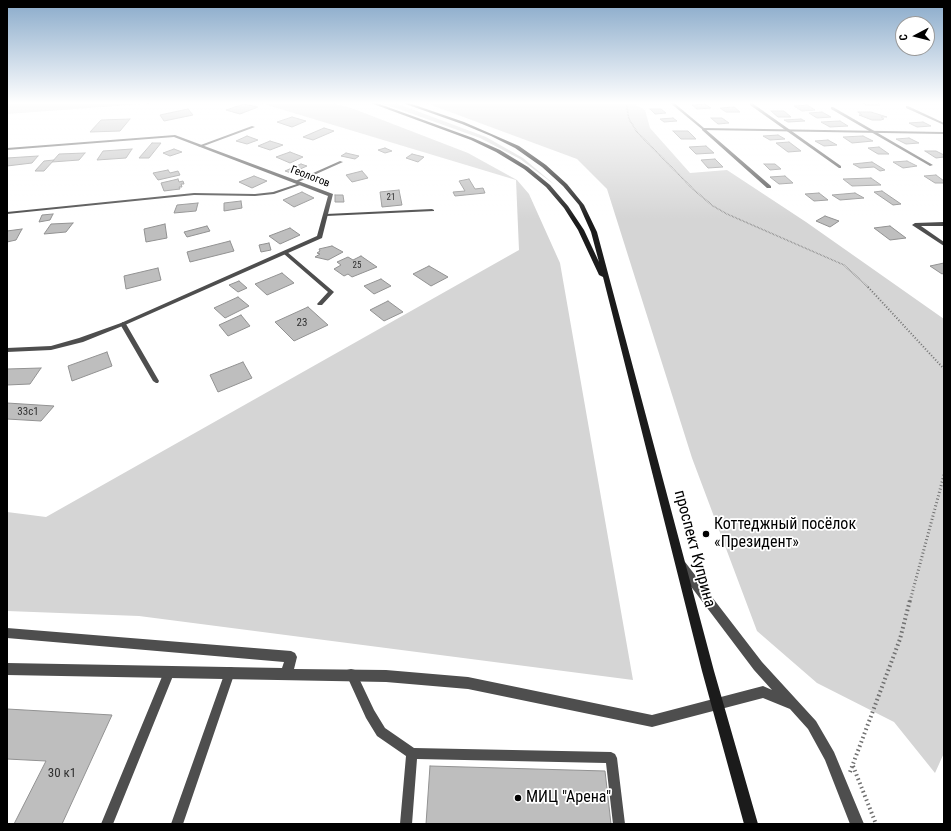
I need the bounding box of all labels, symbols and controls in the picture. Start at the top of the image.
north arrow [895,16,935,56]
text: С [897,33,910,41]
street label: Геологов [288,163,332,191]
house number: 21 [387,193,395,203]
house number: 25 [353,261,361,271]
house number: 23 [297,316,307,330]
house number: 33с1 [17,405,39,419]
street label: проспект Куприна [669,488,719,610]
place label: Коттеджный посёлок «Президент» [714,515,856,553]
marker: Коттеджный посёлок «Президент» [701,529,711,539]
house number: 30 к1 [48,766,76,782]
place label: МИЦ "Арена" [526,788,611,808]
marker: МИЦ "Арена" [513,793,523,803]

